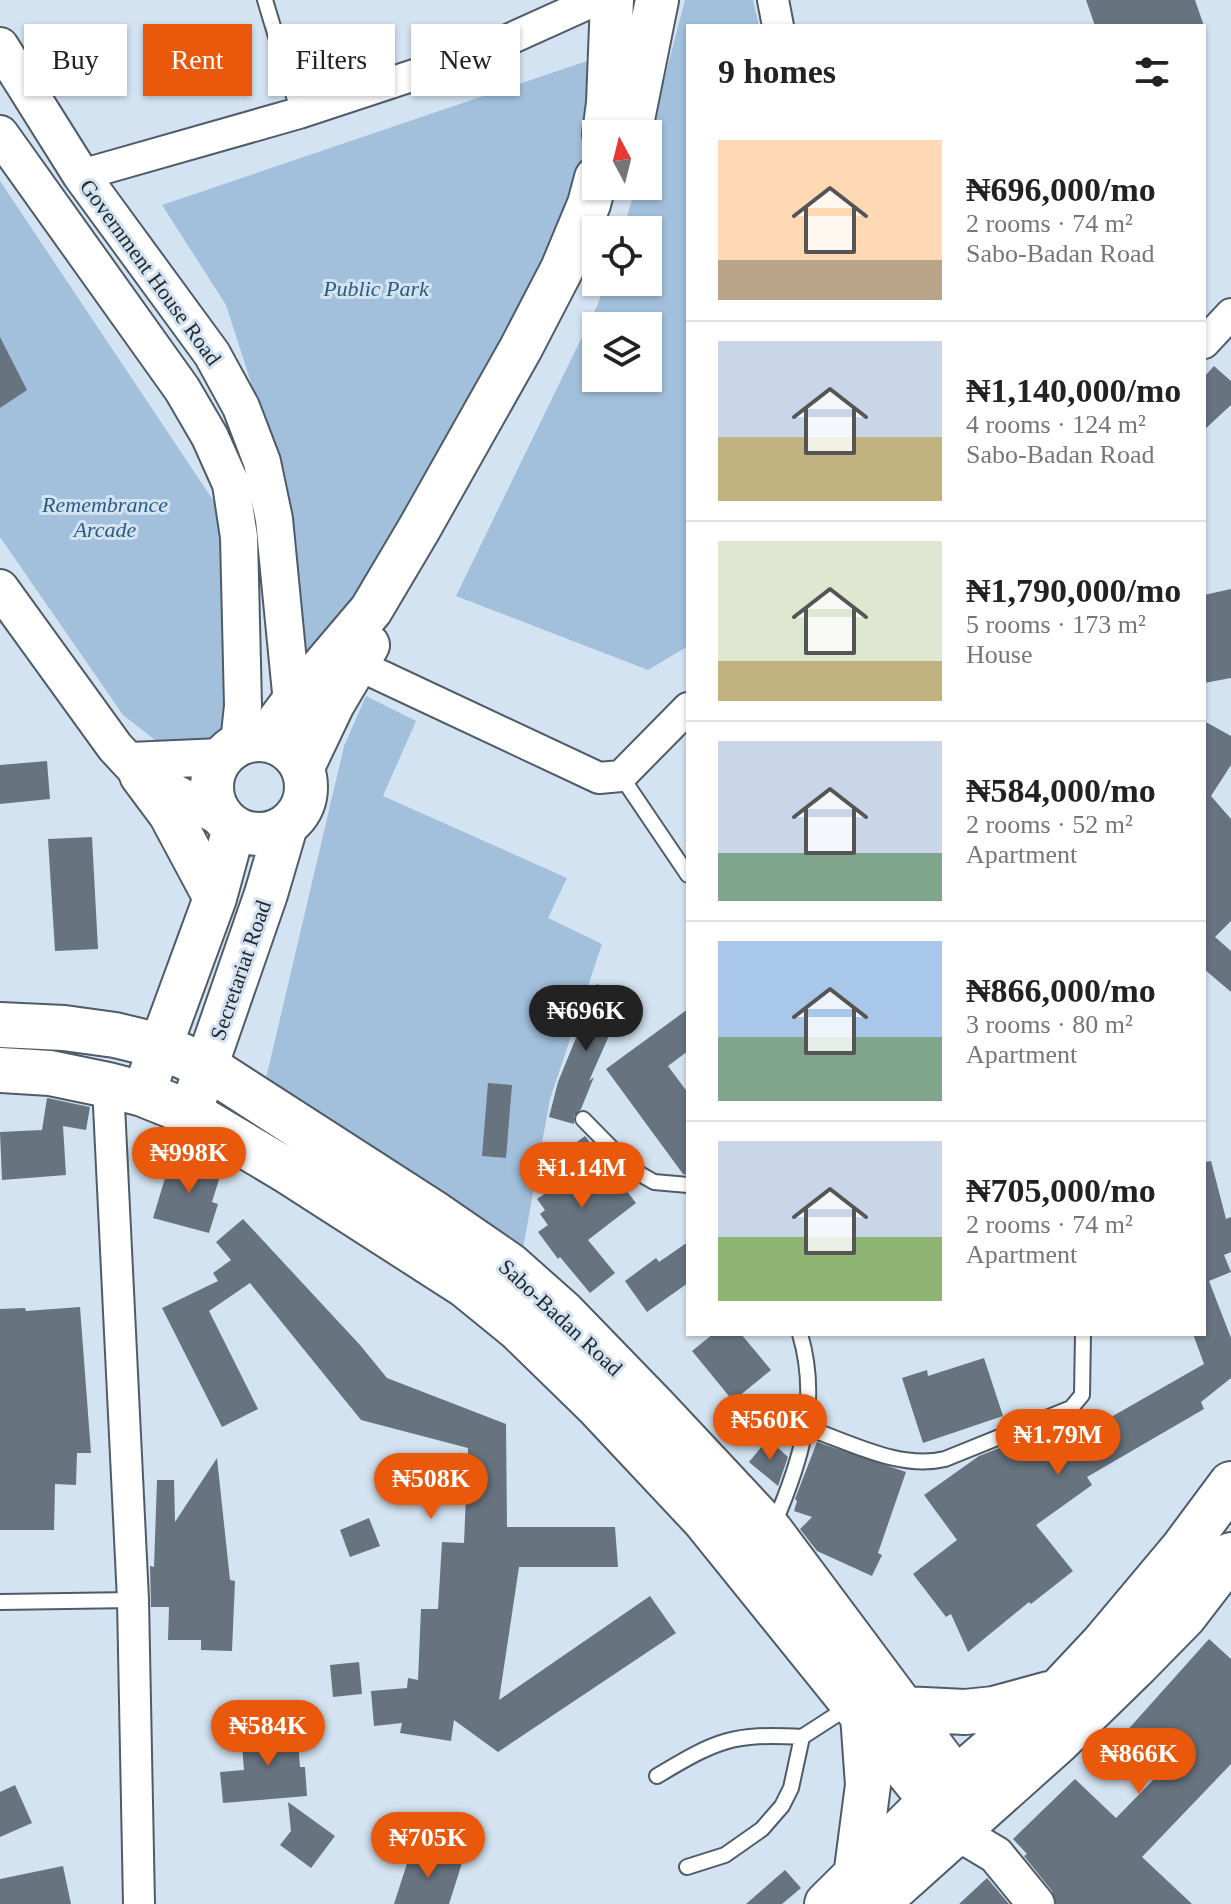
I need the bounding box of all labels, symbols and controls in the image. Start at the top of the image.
chip: Buy [24,24,127,96]
chip: Rent [143,24,252,96]
chip: Filters [268,24,395,96]
chip: New [411,24,520,96]
icon: filters [1130,50,1174,94]
text: 9 homes [718,53,836,90]
north arrow [582,120,662,200]
map controls [582,120,662,392]
text: ₦696,000/mo [966,171,1156,208]
icon: home [782,172,878,268]
street label: Government House Road [75,174,226,370]
text: 2 rooms · 74 m² [966,209,1133,238]
button: locate [582,216,662,296]
text: Sabo-Badan Road [966,239,1154,268]
park label: Public Park [322,276,430,301]
button: layers [582,312,662,392]
text: ₦1,140,000/mo [966,372,1181,409]
icon: home [782,373,878,469]
text: 4 rooms · 124 m² [966,410,1146,439]
text: Sabo-Badan Road [966,440,1154,469]
park label: Remembrance Arcade [41,492,168,542]
text: ₦1,790,000/mo [966,572,1181,609]
icon: home [782,573,878,669]
text: 5 rooms · 173 m² [966,610,1146,639]
text: House [966,640,1032,669]
text: ₦584,000/mo [966,772,1156,809]
icon: home [782,773,878,869]
text: 2 rooms · 52 m² [966,810,1133,839]
text: Apartment [966,840,1077,869]
street label: Secretariat Road [205,897,276,1043]
text: ₦866,000/mo [966,972,1156,1009]
icon: home [782,973,878,1069]
pin: ₦696K [530,985,642,1053]
text: ₦696K [547,996,625,1025]
text: 3 rooms · 80 m² [966,1010,1133,1039]
text: Apartment [966,1040,1077,1069]
pin: ₦998K [133,1127,245,1195]
text: ₦998K [150,1138,228,1167]
pin: ₦1.14M [517,1142,647,1210]
text: ₦1.14M [538,1153,626,1182]
text: ₦705,000/mo [966,1172,1156,1209]
icon: home [782,1173,878,1269]
text: 2 rooms · 74 m² [966,1210,1133,1239]
text: Apartment [966,1240,1077,1269]
street label: Sabo-Badan Road [494,1254,627,1381]
pin: ₦560K [714,1394,826,1462]
text: ₦560K [731,1405,809,1434]
pin: ₦1.79M [993,1409,1123,1477]
text: ₦1.79M [1014,1420,1102,1449]
pin: ₦508K [375,1453,487,1521]
text: ₦508K [392,1464,470,1493]
pin: ₦584K [212,1700,324,1768]
text: ₦584K [229,1711,307,1740]
pin: ₦866K [1083,1728,1195,1796]
text: ₦866K [1100,1739,1178,1768]
pin: ₦705K [372,1812,484,1880]
text: ₦705K [389,1823,467,1852]

